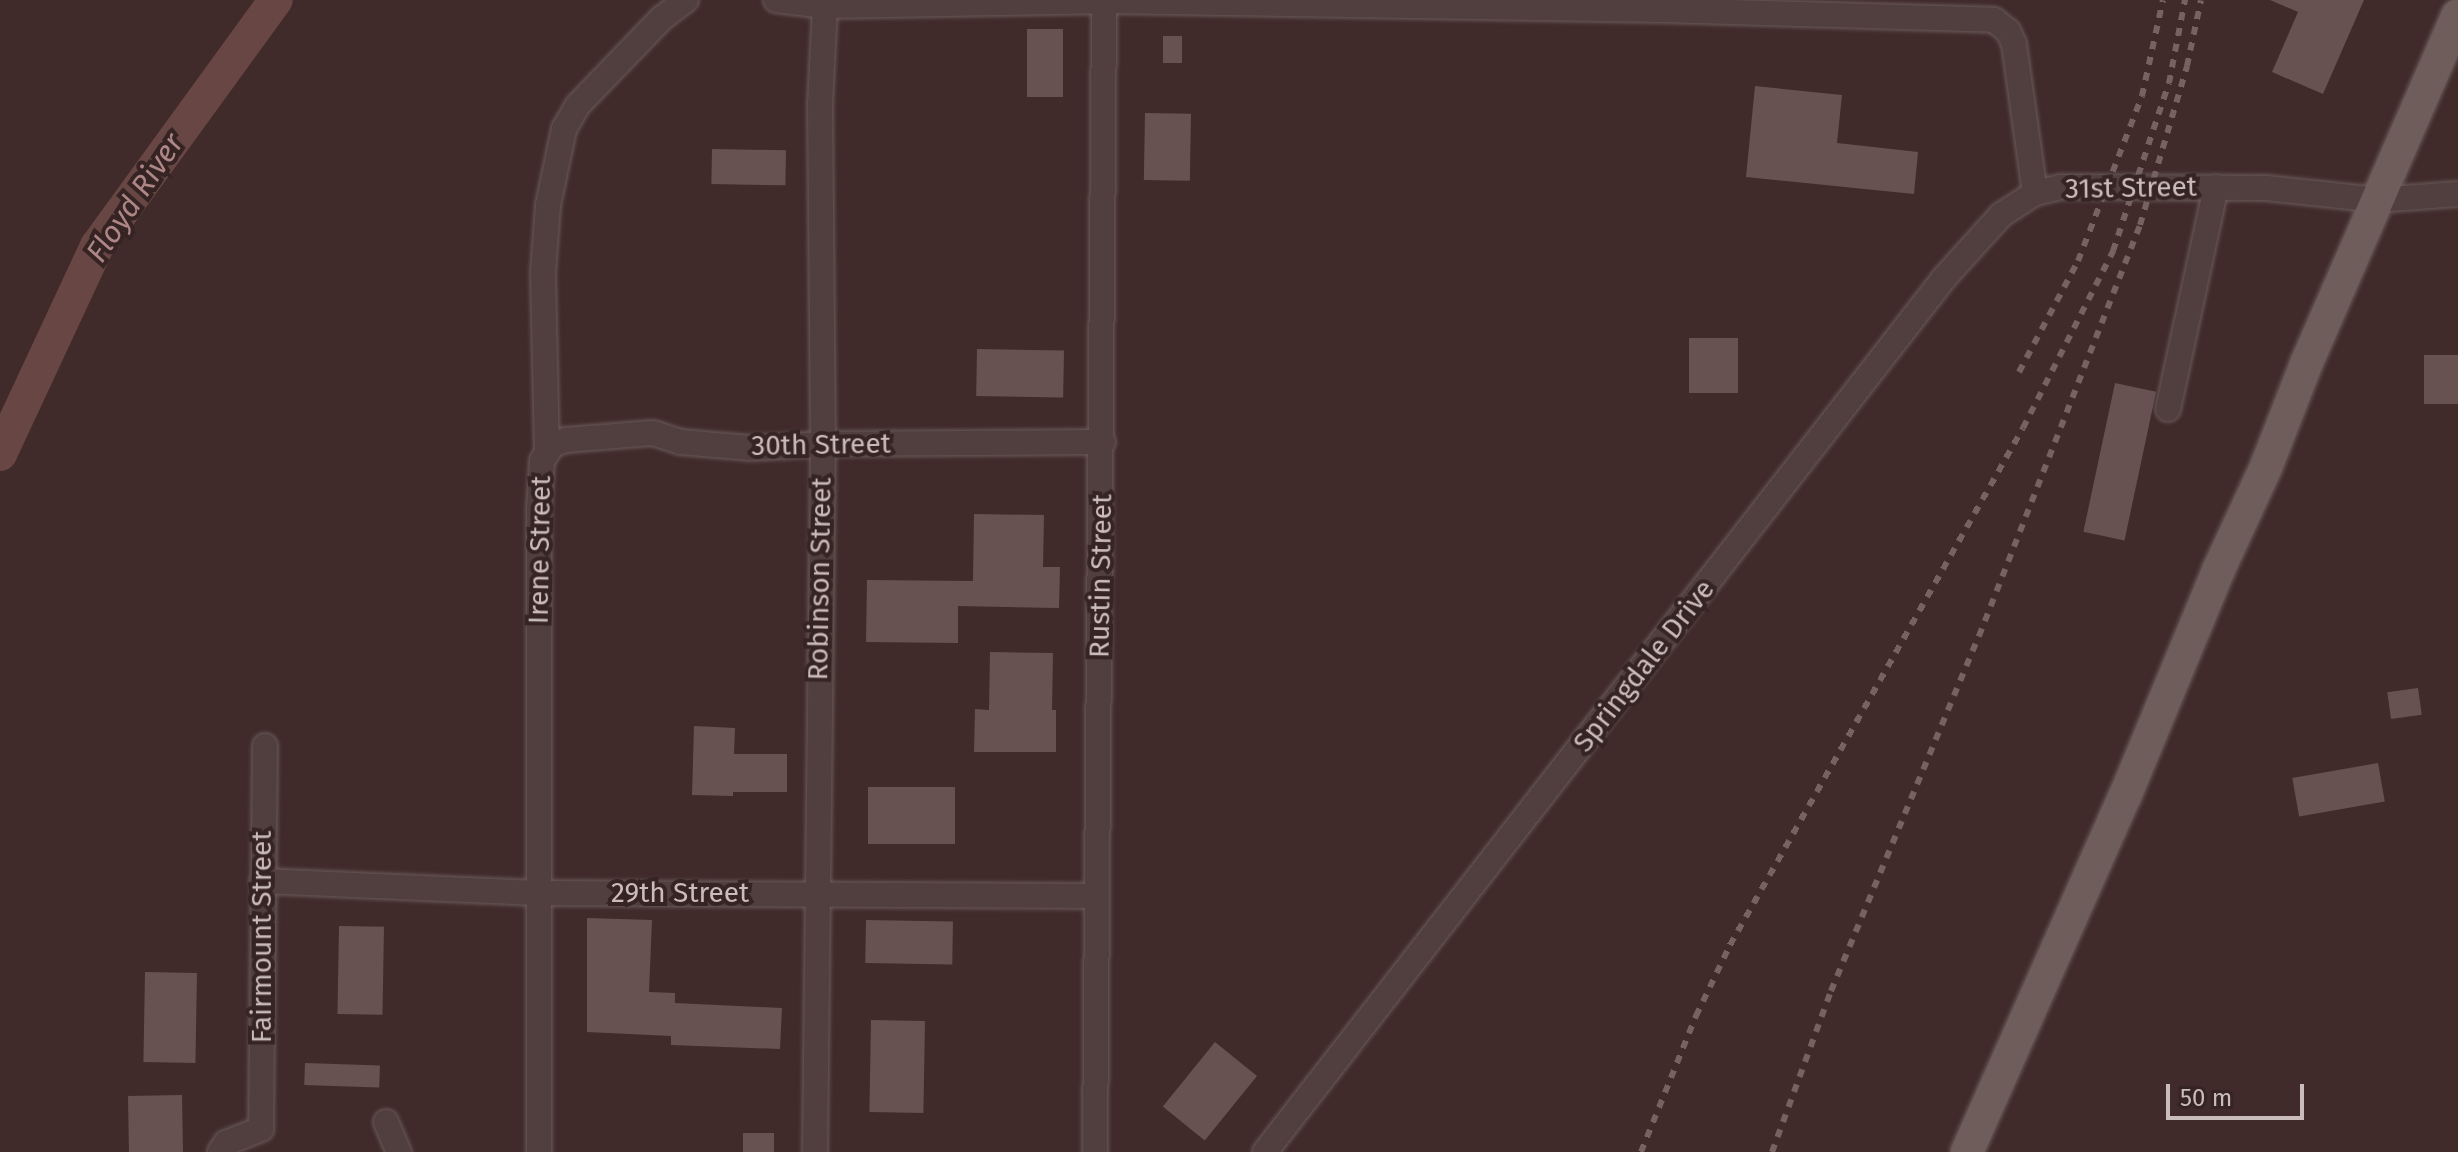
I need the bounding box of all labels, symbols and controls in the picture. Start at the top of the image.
water label: Floyd River [79,127,191,269]
street label: 31st Street [2065,170,2197,206]
street label: 30th Street [751,427,891,463]
street label: Irene Street [522,475,558,625]
street label: Robinson Street [801,477,839,681]
street label: Rustin Street [1083,494,1119,658]
street label: Springdale Drive [1566,573,1722,759]
street label: Fairmount Street [245,831,279,1043]
street label: 29th Street [611,876,749,910]
scale bar [2170,1068,2308,1118]
text: 50 m [2180,1084,2232,1112]

